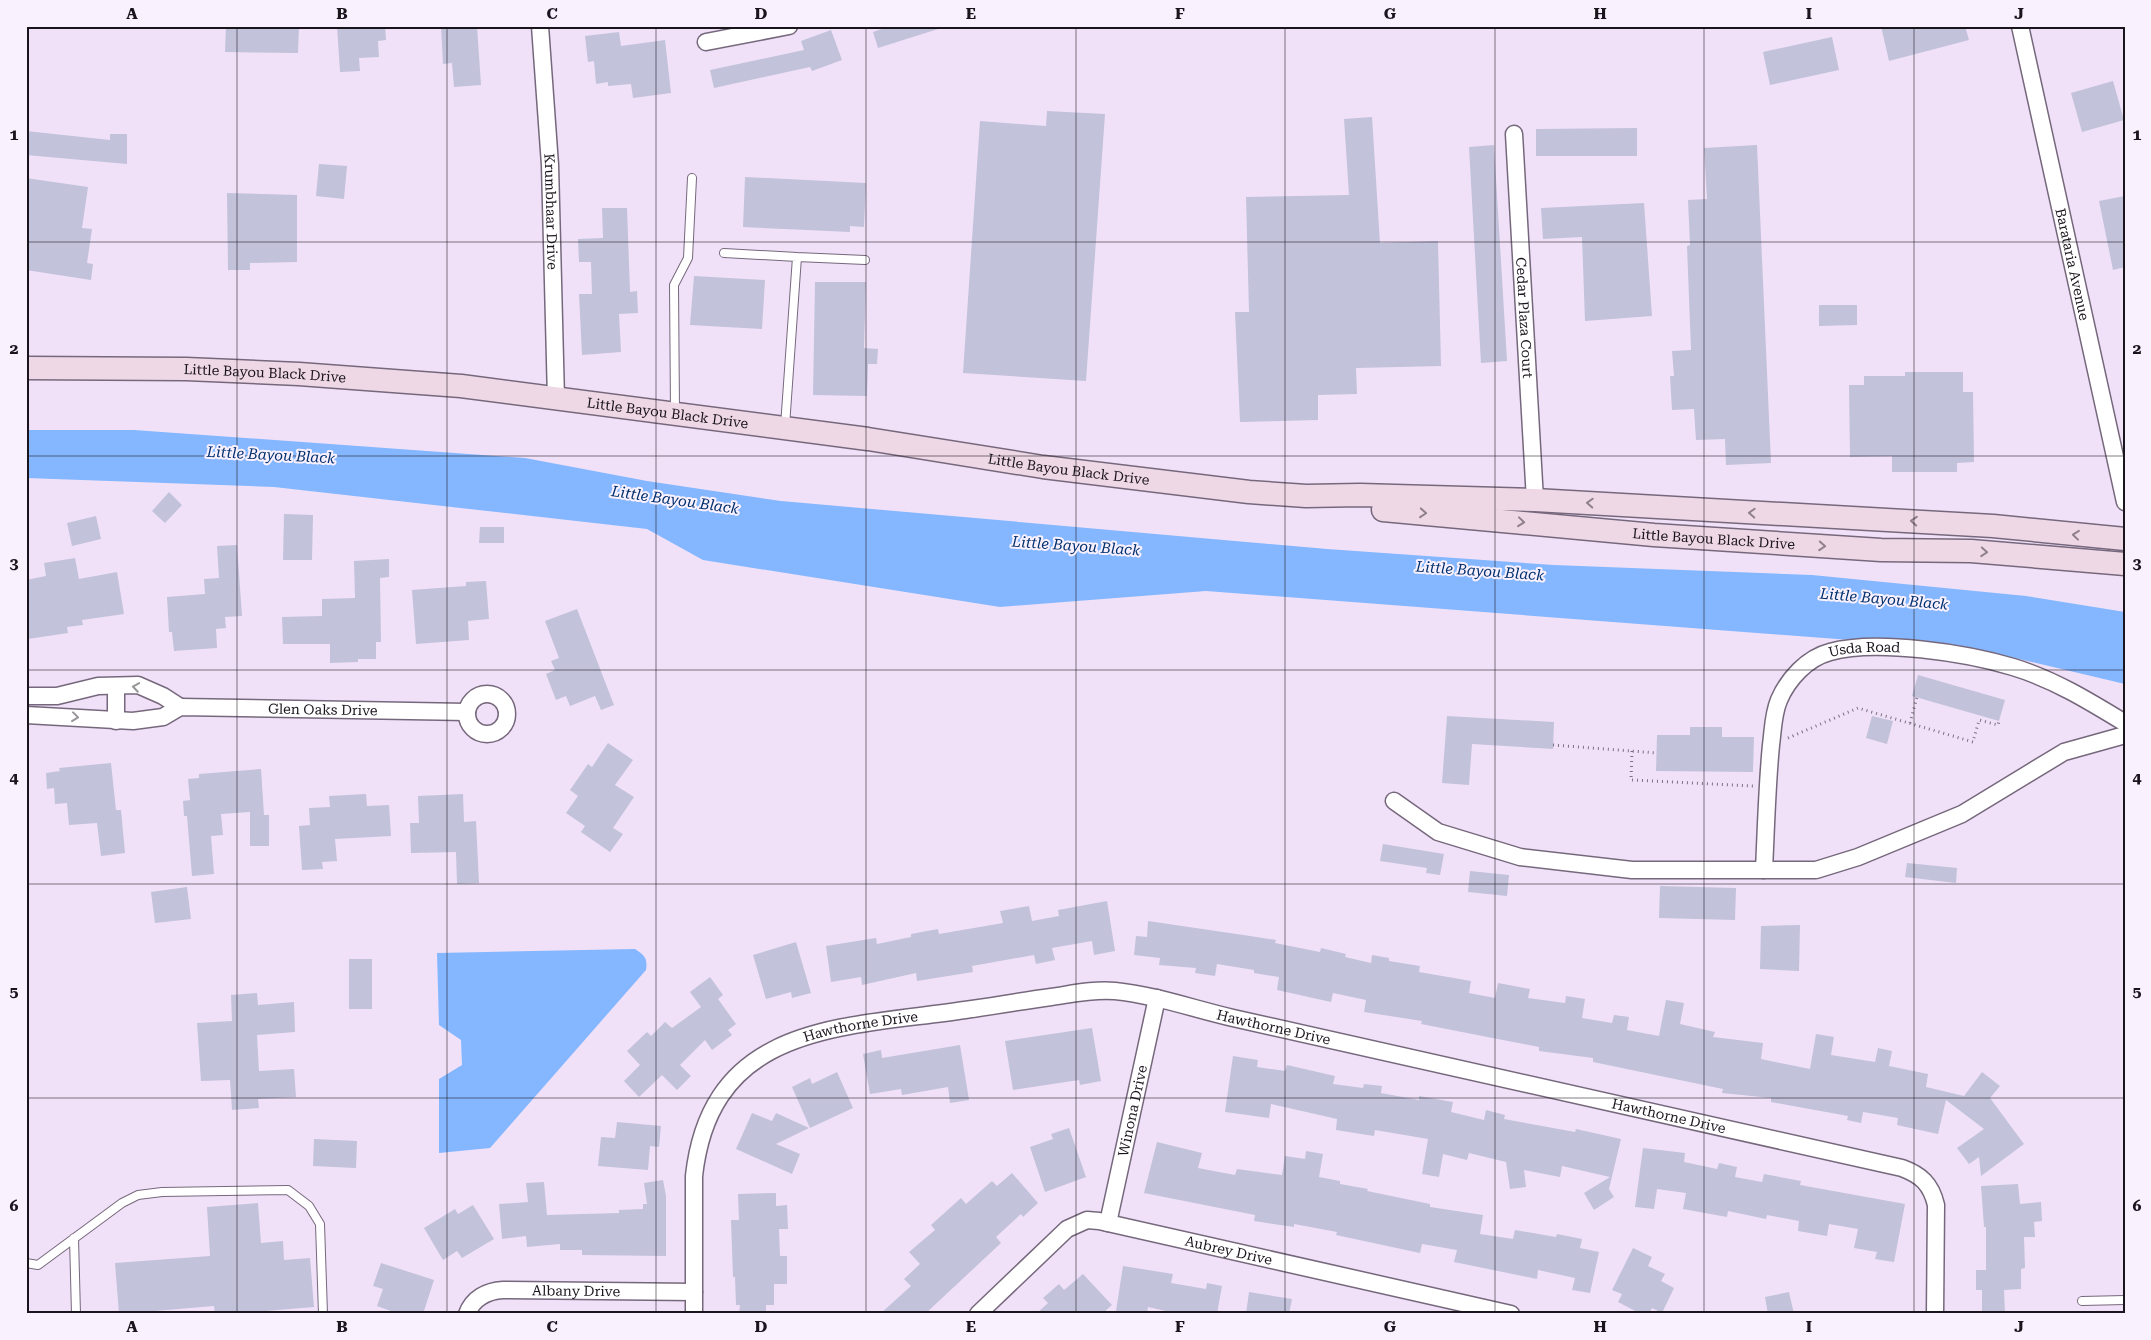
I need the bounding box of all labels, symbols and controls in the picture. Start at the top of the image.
text: A [126,4,138,23]
text: B [336,4,348,23]
text: C [546,4,558,23]
text: D [755,4,768,23]
text: E [966,4,976,23]
text: F [1175,4,1185,23]
text: G [1384,4,1397,23]
text: H [1593,4,1607,23]
text: I [1806,4,1812,23]
text: J [2014,4,2024,23]
text: 1 [10,125,19,144]
text: 1 [2133,125,2142,144]
street label: Krumbhaar Drive [541,153,561,270]
street label: Barataria Avenue [2052,207,2093,322]
street label: Cedar Plaza Court [1513,257,1536,379]
text: 2 [10,339,19,358]
text: 2 [2133,339,2142,358]
street label: Little Bayou Black Drive [183,361,347,385]
street label: Little Bayou Black Drive [586,394,750,431]
water label: Little Bayou Black [205,443,337,467]
street label: Little Bayou Black Drive [987,450,1151,488]
water label: Little Bayou Black [609,482,741,518]
one-way arrow [1586,498,1594,509]
one-way arrow [1419,507,1427,518]
one-way arrow [1748,507,1756,518]
one-way arrow [1517,516,1525,527]
one-way arrow [1910,516,1918,527]
street label: Little Bayou Black Drive [1632,525,1796,552]
one-way arrow [2072,530,2080,541]
water label: Little Bayou Black [1010,532,1142,560]
one-way arrow [1818,541,1826,552]
one-way arrow [1981,547,1989,558]
text: 3 [10,554,19,573]
text: 3 [2133,554,2142,573]
water label: Little Bayou Black [1414,557,1546,585]
water label: Little Bayou Black [1818,584,1950,614]
street label: Usda Road [1827,639,1901,660]
one-way arrow [132,682,140,693]
street label: Glen Oaks Drive [268,701,378,718]
one-way arrow [71,711,79,722]
text: 4 [10,768,19,787]
text: 4 [2133,768,2142,787]
text: 5 [10,982,19,1001]
text: 5 [2133,982,2142,1001]
street label: Hawthorne Drive [1215,1006,1333,1048]
street label: Hawthorne Drive [801,1008,919,1045]
street label: Winona Drive [1115,1063,1150,1158]
street label: Hawthorne Drive [1610,1095,1728,1136]
text: 6 [10,1196,19,1215]
text: 6 [2133,1196,2142,1215]
street label: Aubrey Drive [1184,1233,1274,1268]
street label: Albany Drive [532,1282,621,1299]
text: A [126,1317,138,1336]
text: B [336,1317,348,1336]
text: C [546,1317,558,1336]
text: D [755,1317,768,1336]
text: E [966,1317,976,1336]
text: F [1175,1317,1185,1336]
text: G [1384,1317,1397,1336]
text: H [1593,1317,1607,1336]
text: I [1806,1317,1812,1336]
text: J [2014,1317,2024,1336]

